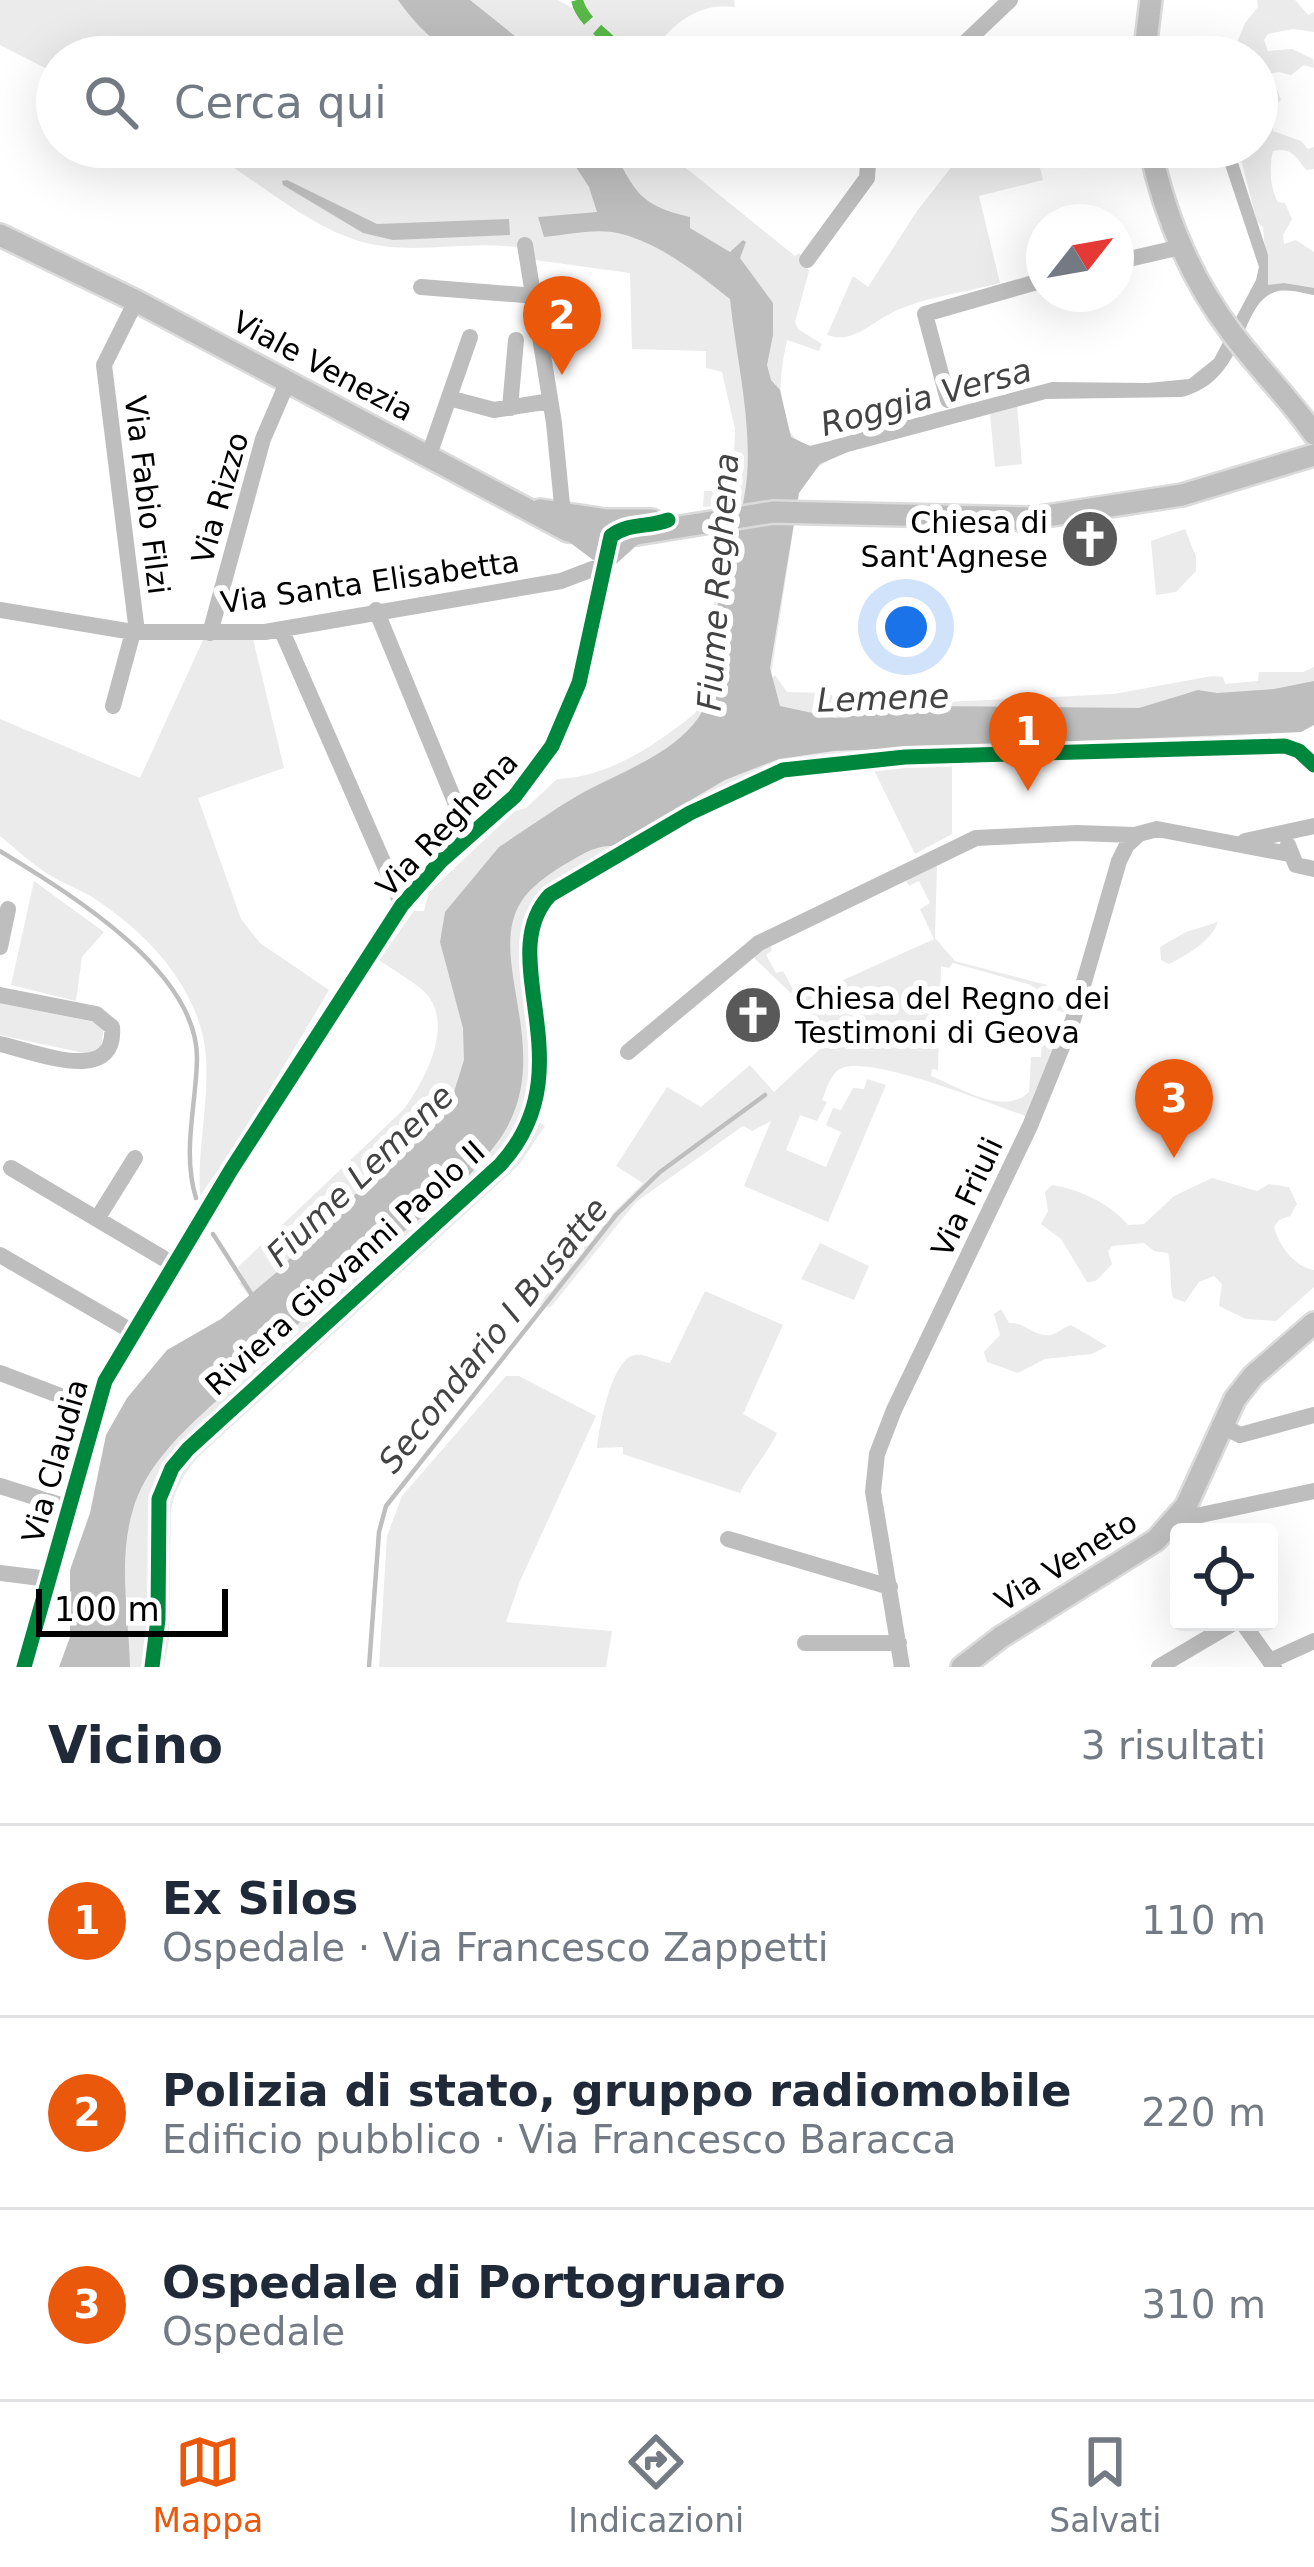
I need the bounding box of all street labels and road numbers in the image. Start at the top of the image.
street label: Viale Venezia [227,304,419,428]
street label: Via Fabio Filzi [117,394,177,596]
street label: Via Rizzo [185,428,255,568]
street label: Via Santa Elisabetta [218,544,522,620]
street label: Via Reghena [369,744,525,904]
street label: Via Friuli [924,1132,1010,1262]
street label: Riviera Giovanni Paolo II [198,1133,492,1403]
street label: Via Claudia [15,1375,95,1547]
street label: Via Veneto [989,1504,1143,1618]

